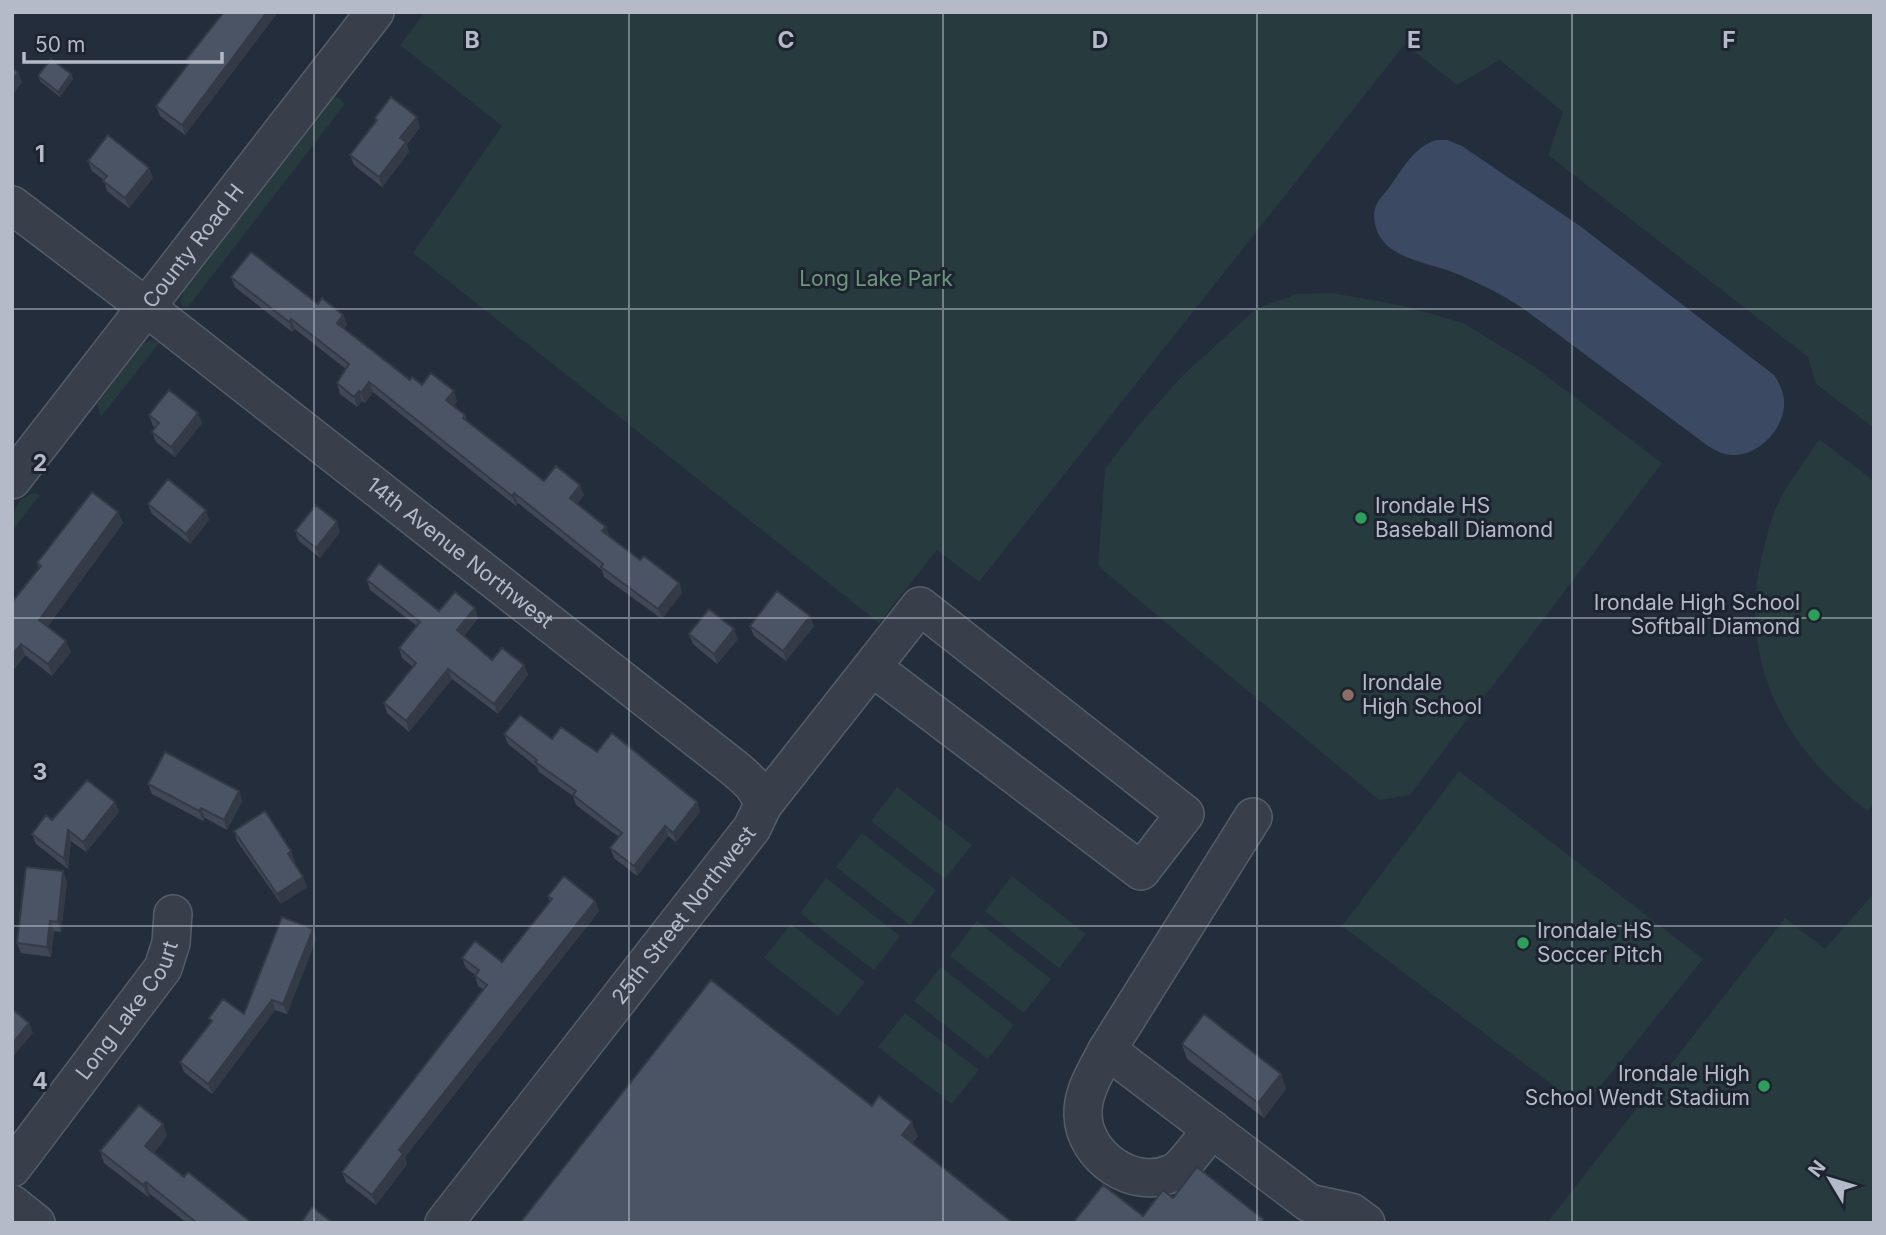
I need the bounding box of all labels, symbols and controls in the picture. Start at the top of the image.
scale bar [24,21,222,65]
text: B [464,26,480,54]
text: C [777,26,795,54]
text: D [1092,26,1108,54]
text: E [1407,26,1421,54]
text: F [1722,26,1736,54]
text: 50 m [35,32,85,57]
text: 1 [35,140,45,168]
street label: County Road H [137,179,249,313]
park label: Long Lake Park [799,266,953,291]
text: 2 [33,449,47,477]
street label: 14th Avenue Northwest [362,472,558,633]
place label: Irondale HS Baseball Diamond [1375,493,1553,542]
marker: Irondale HS Baseball Diamond [1353,510,1369,526]
place label: Irondale High School Softball Diamond [1594,590,1800,639]
marker: Irondale High School Softball Diamond [1806,607,1822,623]
place label: Irondale High School [1362,670,1482,719]
marker: Irondale High School [1340,687,1356,703]
text: 3 [33,758,47,786]
street label: 25th Street Northwest [606,821,761,1009]
place label: Irondale HS Soccer Pitch [1537,918,1663,967]
marker: Irondale HS Soccer Pitch [1515,935,1531,951]
street label: Long Lake Court [70,938,183,1084]
place label: Irondale High School Wendt Stadium [1525,1061,1750,1110]
text: 4 [32,1067,48,1095]
marker: Irondale High School Wendt Stadium [1756,1078,1772,1094]
north arrow [1795,1144,1865,1214]
text: N [1803,1156,1831,1182]

